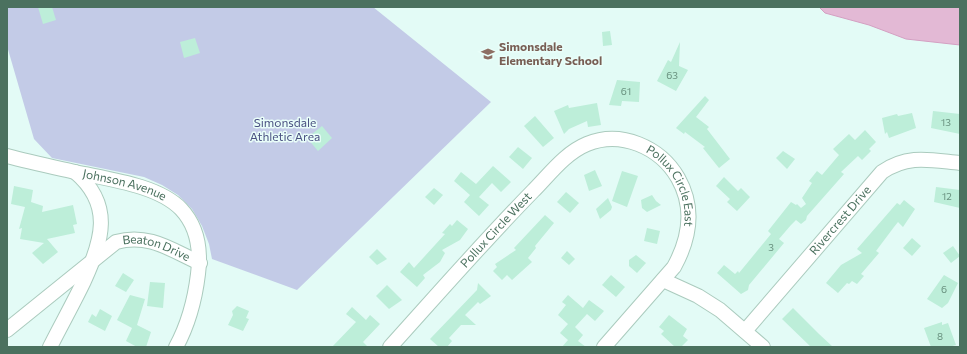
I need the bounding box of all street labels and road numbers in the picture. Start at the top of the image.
street label: Pollux Circle East [644,141,697,227]
street label: Johnson Avenue [81,166,169,203]
street label: Rivercrest Drive [806,182,873,257]
street label: Pollux Circle West [457,189,534,270]
street label: Beaton Drive [122,231,193,263]

